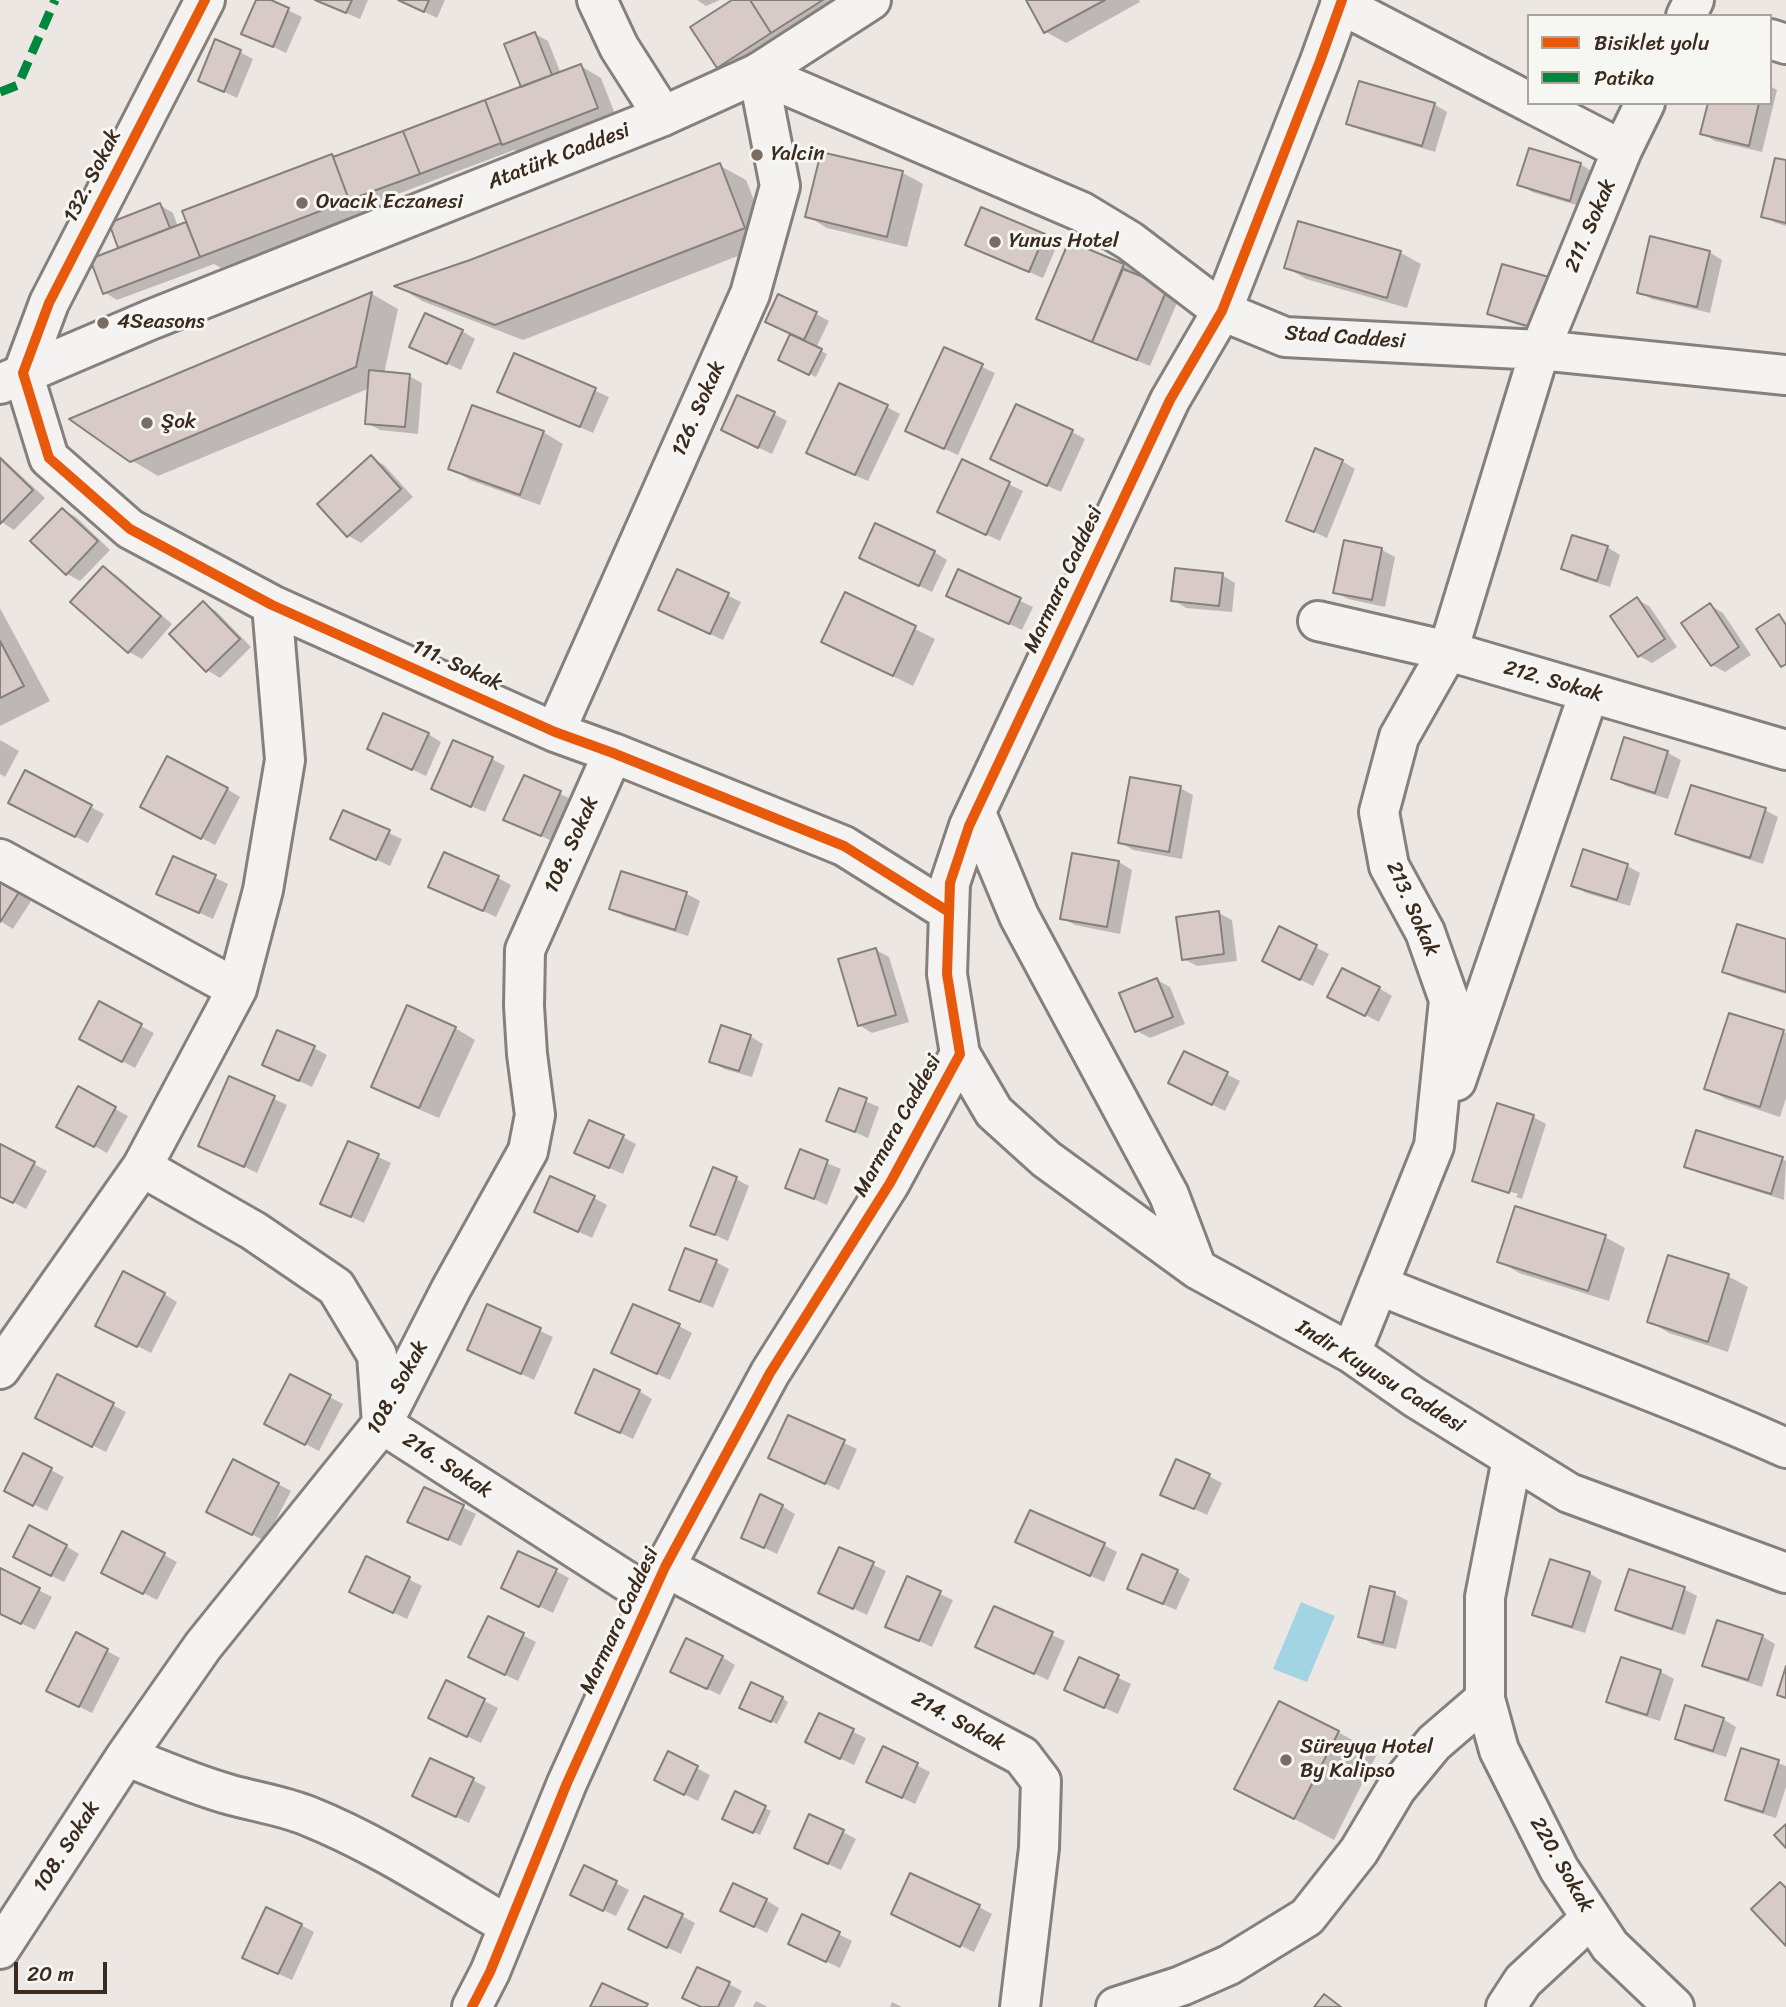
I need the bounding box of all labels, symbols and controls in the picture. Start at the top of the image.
legend [1527,14,1772,105]
text: Bisiklet yolu [1594,24,1709,62]
text: Patika [1594,59,1654,97]
street label: Atatürk Caddesi [484,118,634,196]
street label: 132. Sokak [59,125,127,227]
place label: Yalcin [771,142,825,168]
marker: Yalcin [749,147,765,163]
street label: 211. Sokak [1560,176,1622,276]
place label: Ovacık Eczanesi [316,190,463,216]
marker: Ovacık Eczanesi [294,195,310,211]
place label: Yunus Hotel [1009,229,1119,255]
marker: Yunus Hotel [987,234,1003,250]
place label: 4Seasons [117,310,205,336]
marker: 4Seasons [95,315,111,331]
street label: Stad Caddesi [1284,321,1406,355]
street label: 126. Sokak [667,357,731,461]
place label: Şok [161,410,196,436]
marker: Şok [139,415,155,431]
street label: Marmara Caddesi [1019,503,1109,657]
street label: 111. Sokak [408,635,506,697]
street label: 212. Sokak [1501,656,1605,708]
street label: 108. Sokak [539,793,605,897]
street label: 213. Sokak [1380,858,1444,960]
street label: Marmara Caddesi [849,1051,947,1201]
street label: Indir Kuyusu Caddesi [1291,1315,1469,1439]
street label: 108. Sokak [362,1337,434,1439]
street label: 216. Sokak [398,1428,496,1504]
street label: Marmara Caddesi [575,1544,665,1698]
street label: 214. Sokak [907,1687,1009,1757]
place label: Süreyya Hotel By Kalipso [1300,1735,1433,1785]
marker: Süreyya Hotel By Kalipso [1278,1752,1294,1768]
street label: 108. Sokak [28,1797,106,1897]
street label: 220. Sokak [1524,1813,1598,1917]
scale bar [18,1948,110,1992]
text: 20 m [27,1955,74,1993]

